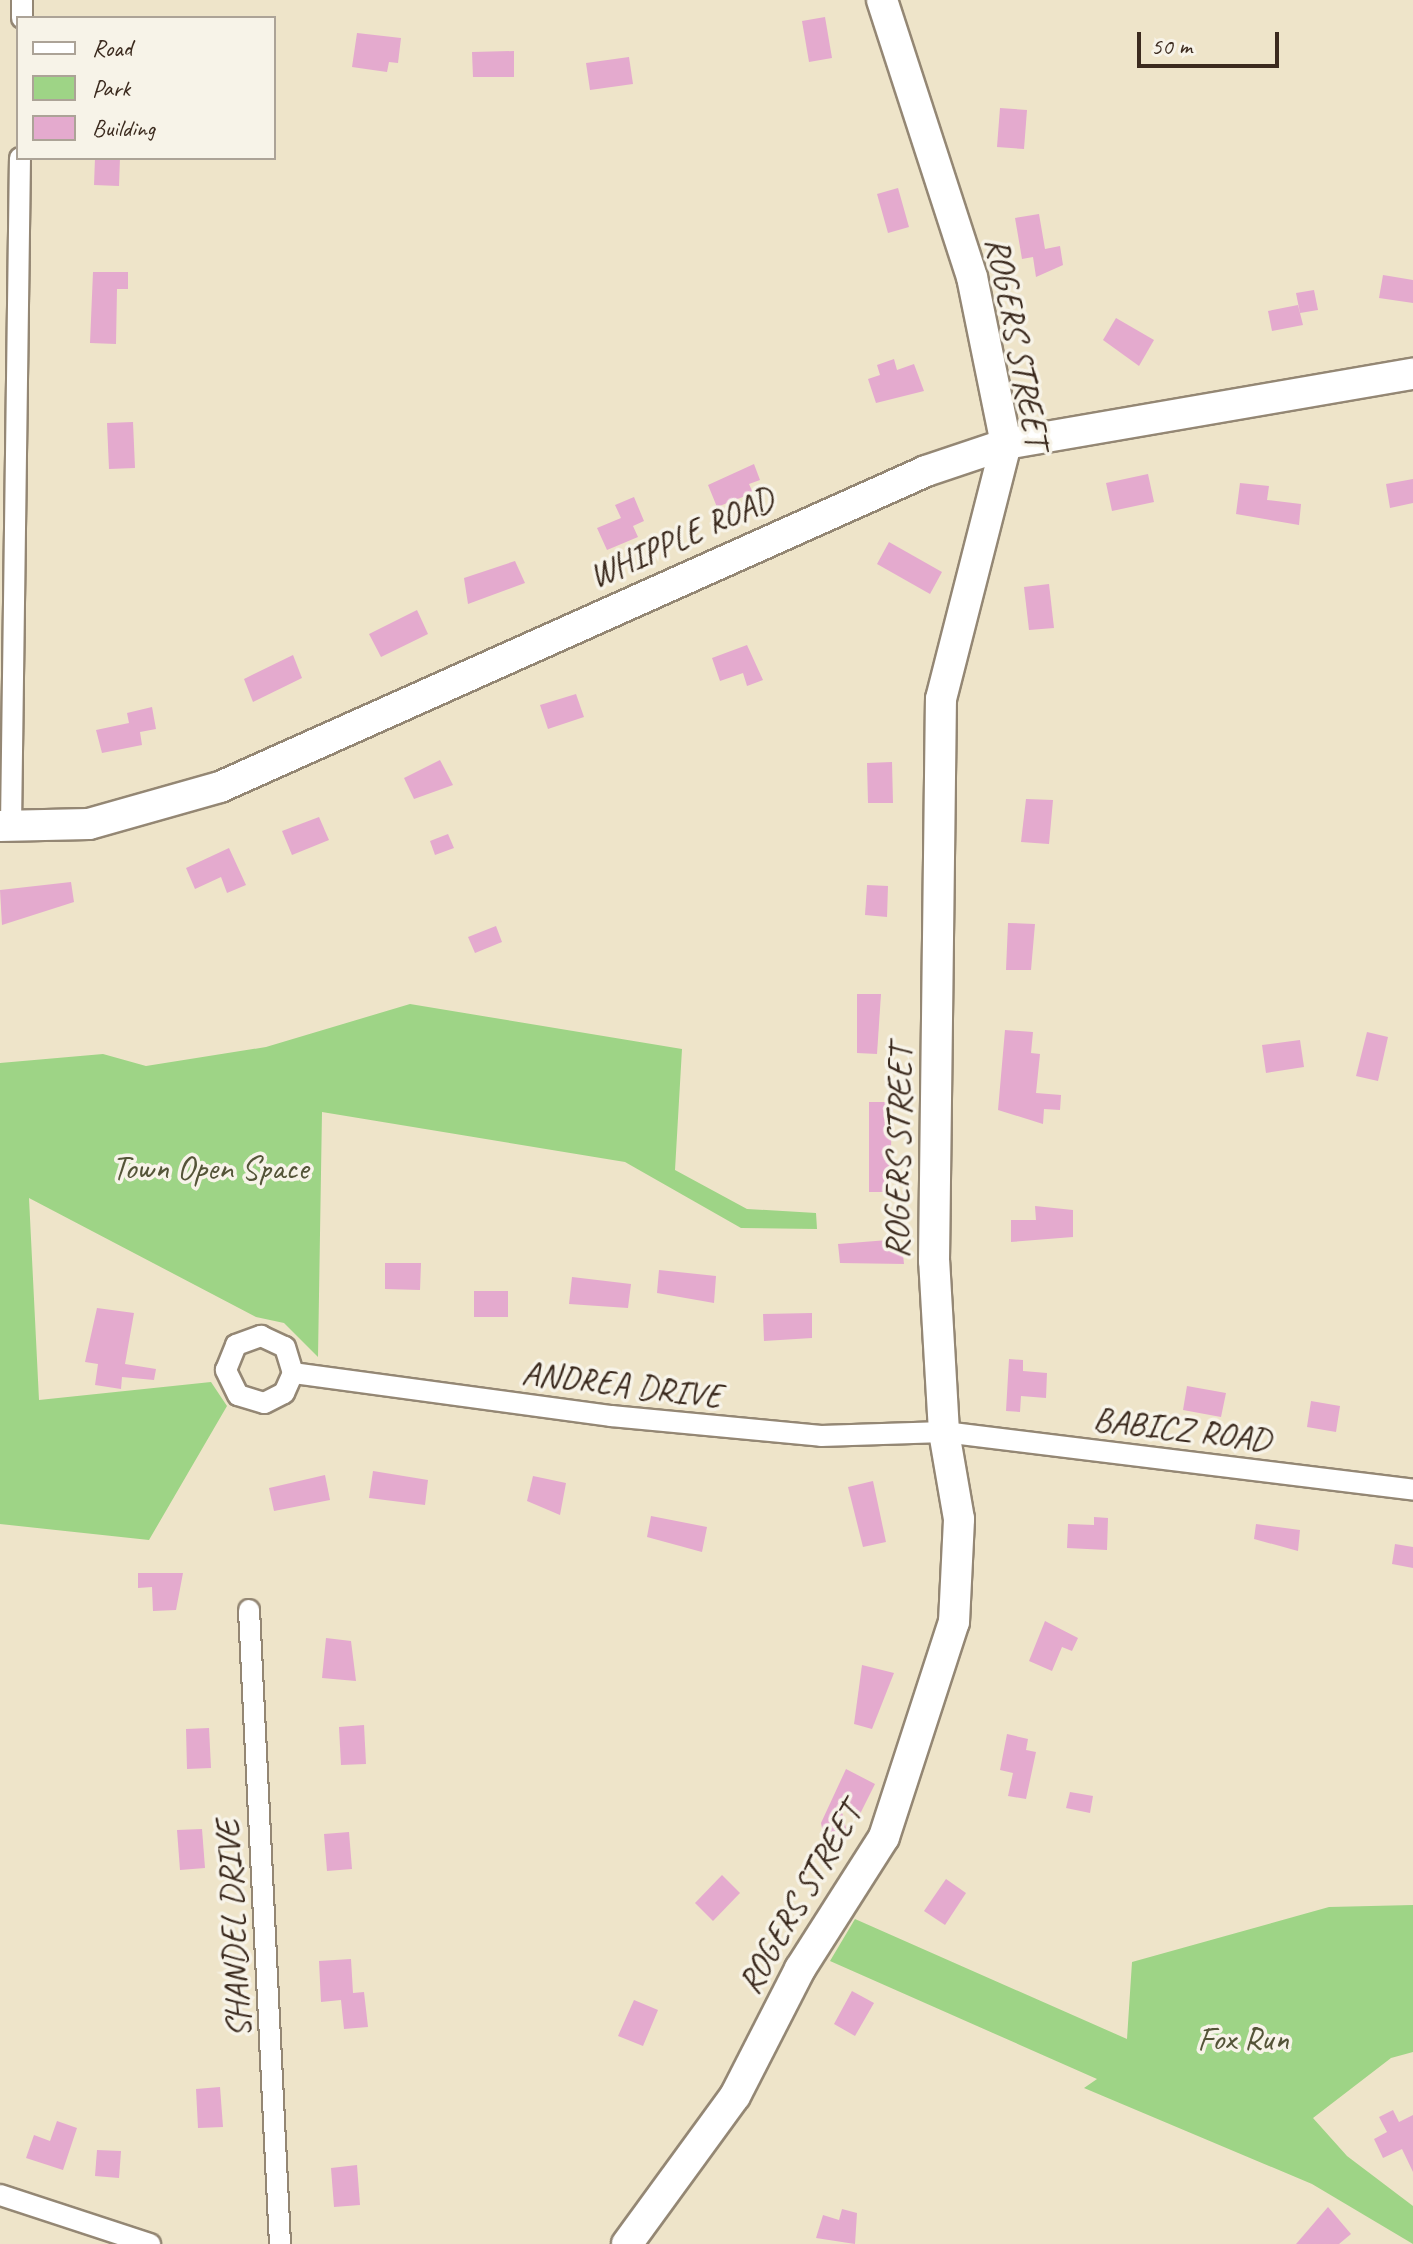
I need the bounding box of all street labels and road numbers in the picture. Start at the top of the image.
street label: ROGERS STREET [978,234,1058,450]
street label: WHIPPLE ROAD [581,478,781,596]
street label: ROGERS STREET [876,1046,920,1258]
street label: ANDREA DRIVE [520,1352,724,1416]
street label: BABICZ ROAD [1091,1398,1273,1460]
street label: ROGERS STREET [728,1796,870,2000]
street label: SHANDEL DRIVE [207,1820,259,2038]

